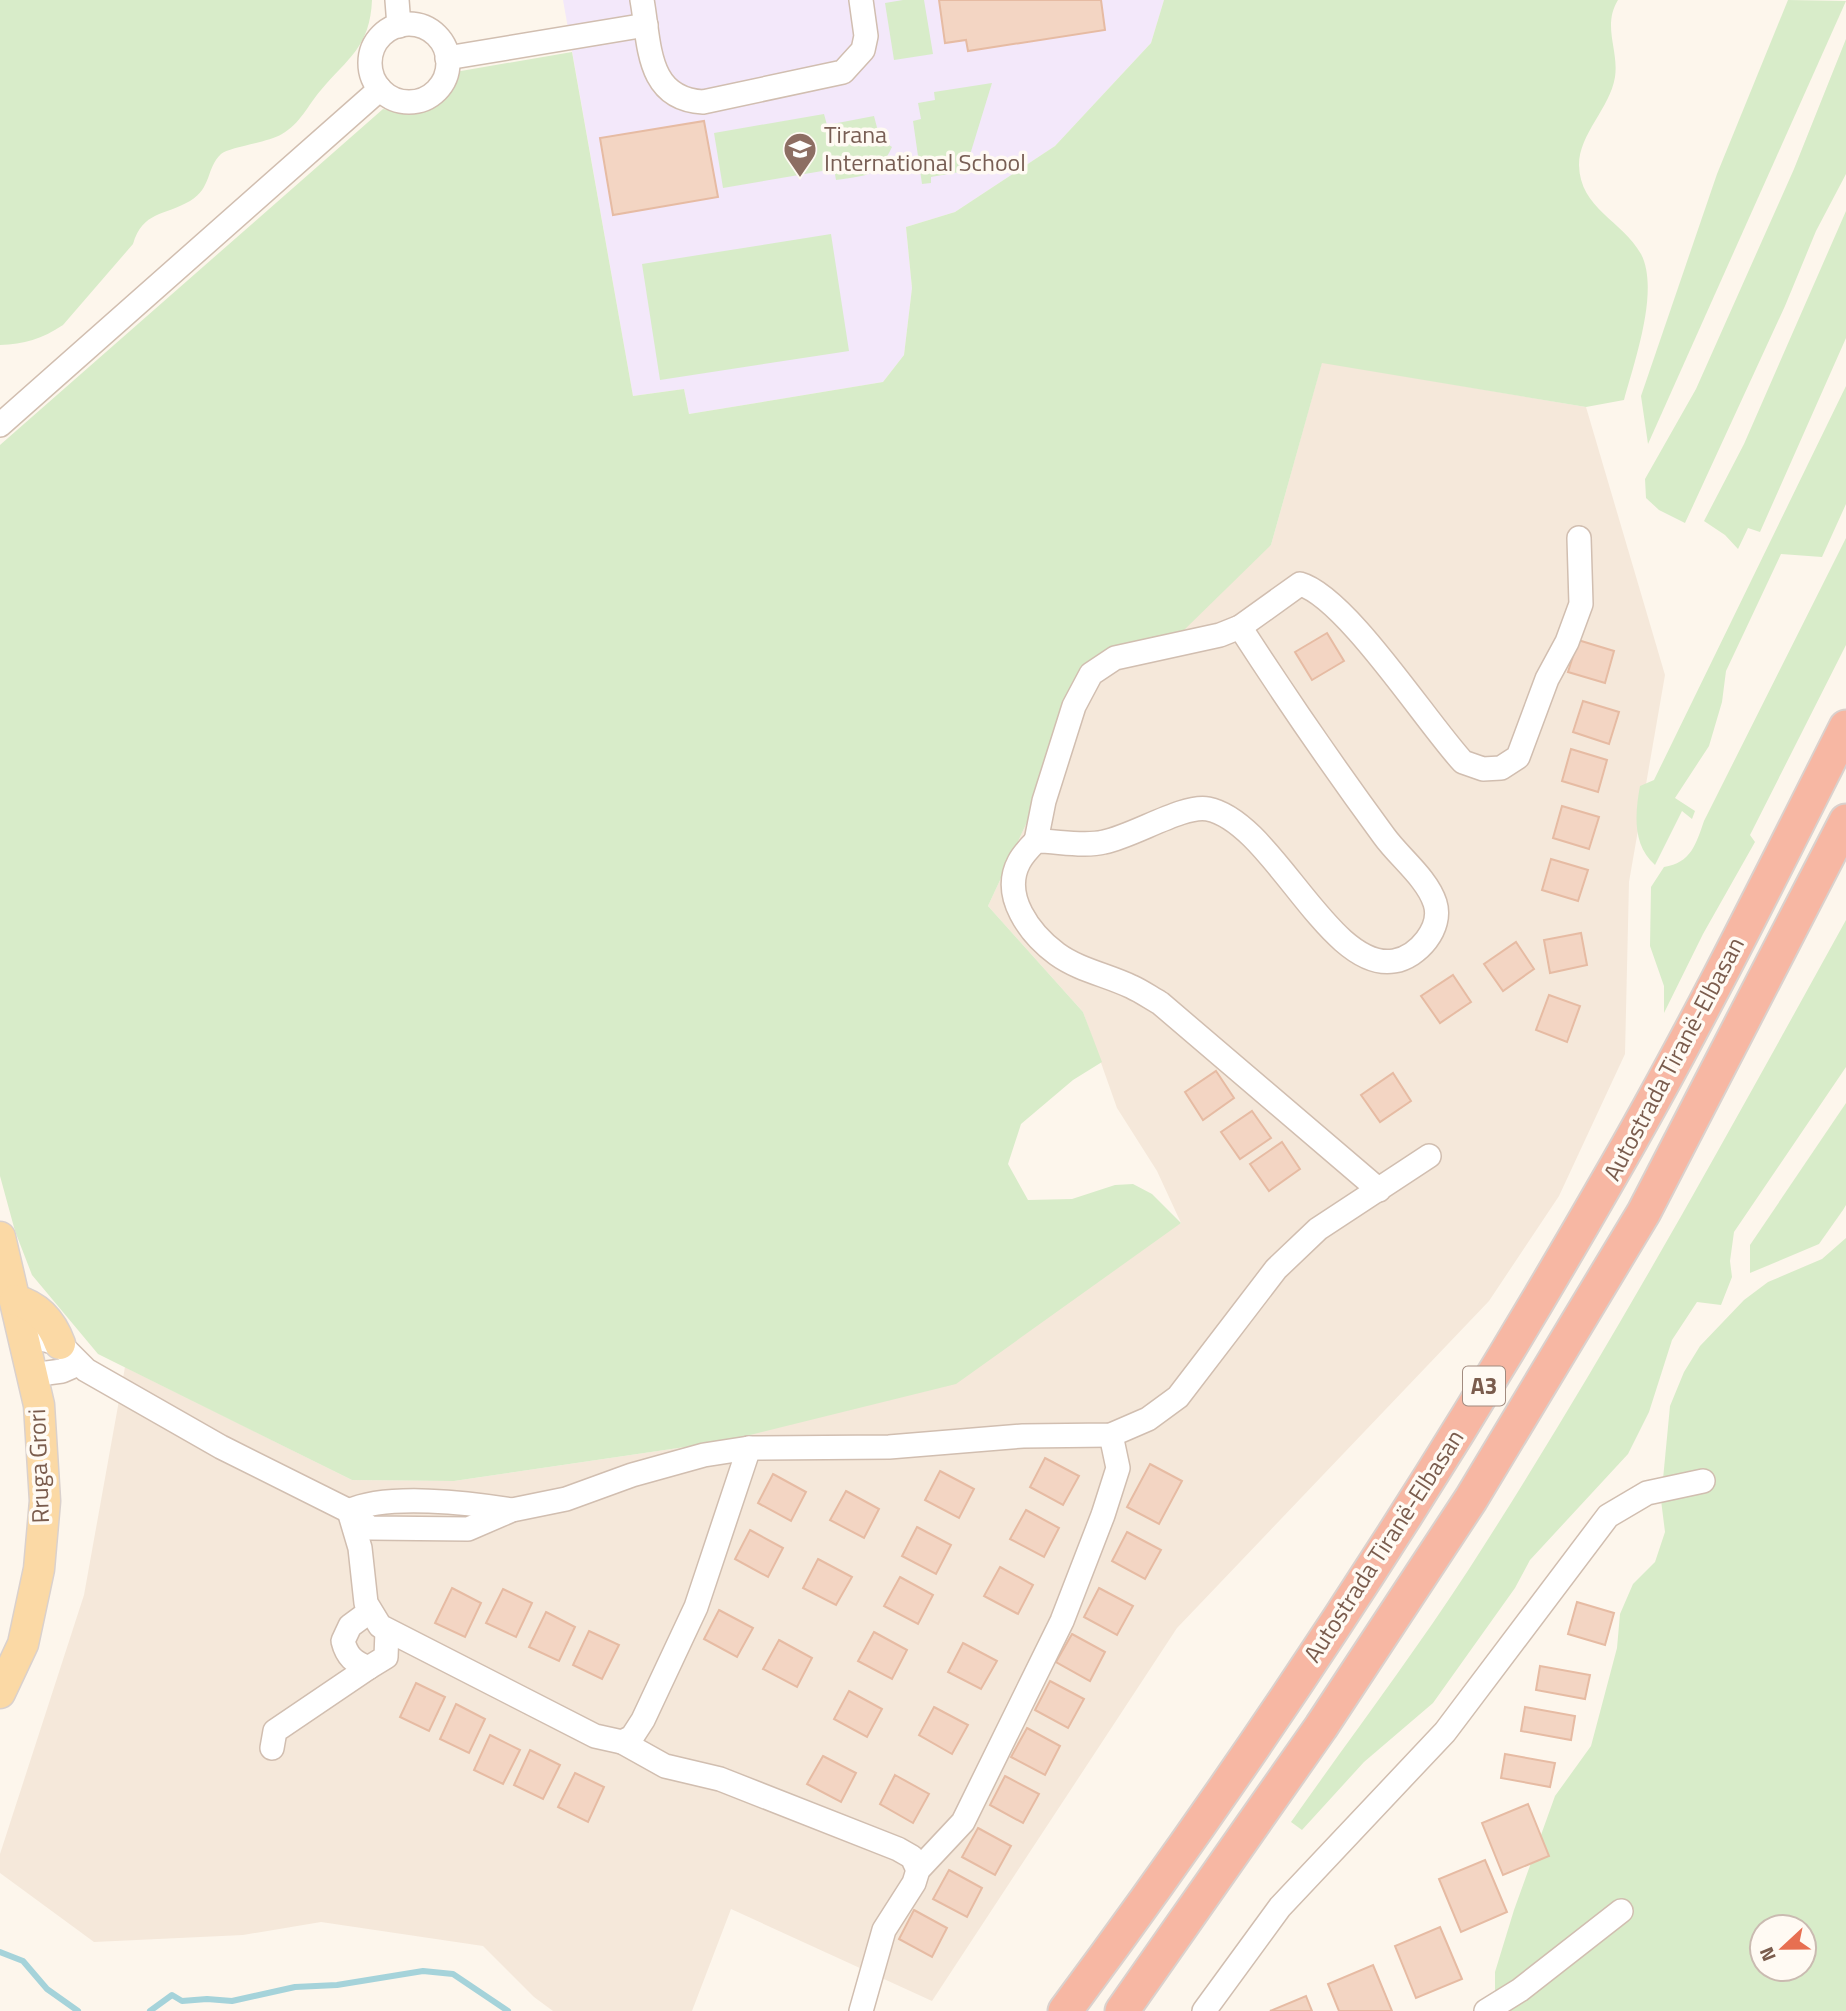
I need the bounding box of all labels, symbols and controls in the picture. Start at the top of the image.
place label: Tirana International School [824,116,1026,180]
school or university icon: Tirana International School [781,130,819,179]
street label: Autostrada Tiranë-Elbasan [1594,930,1753,1187]
road number: A3 [1463,1366,1505,1406]
street label: Rruga Grori [18,1408,58,1524]
street label: Autostrada Tiranë-Elbasan [1294,1422,1472,1669]
north arrow [1748,1913,1818,1983]
text: N [1751,1943,1783,1966]

